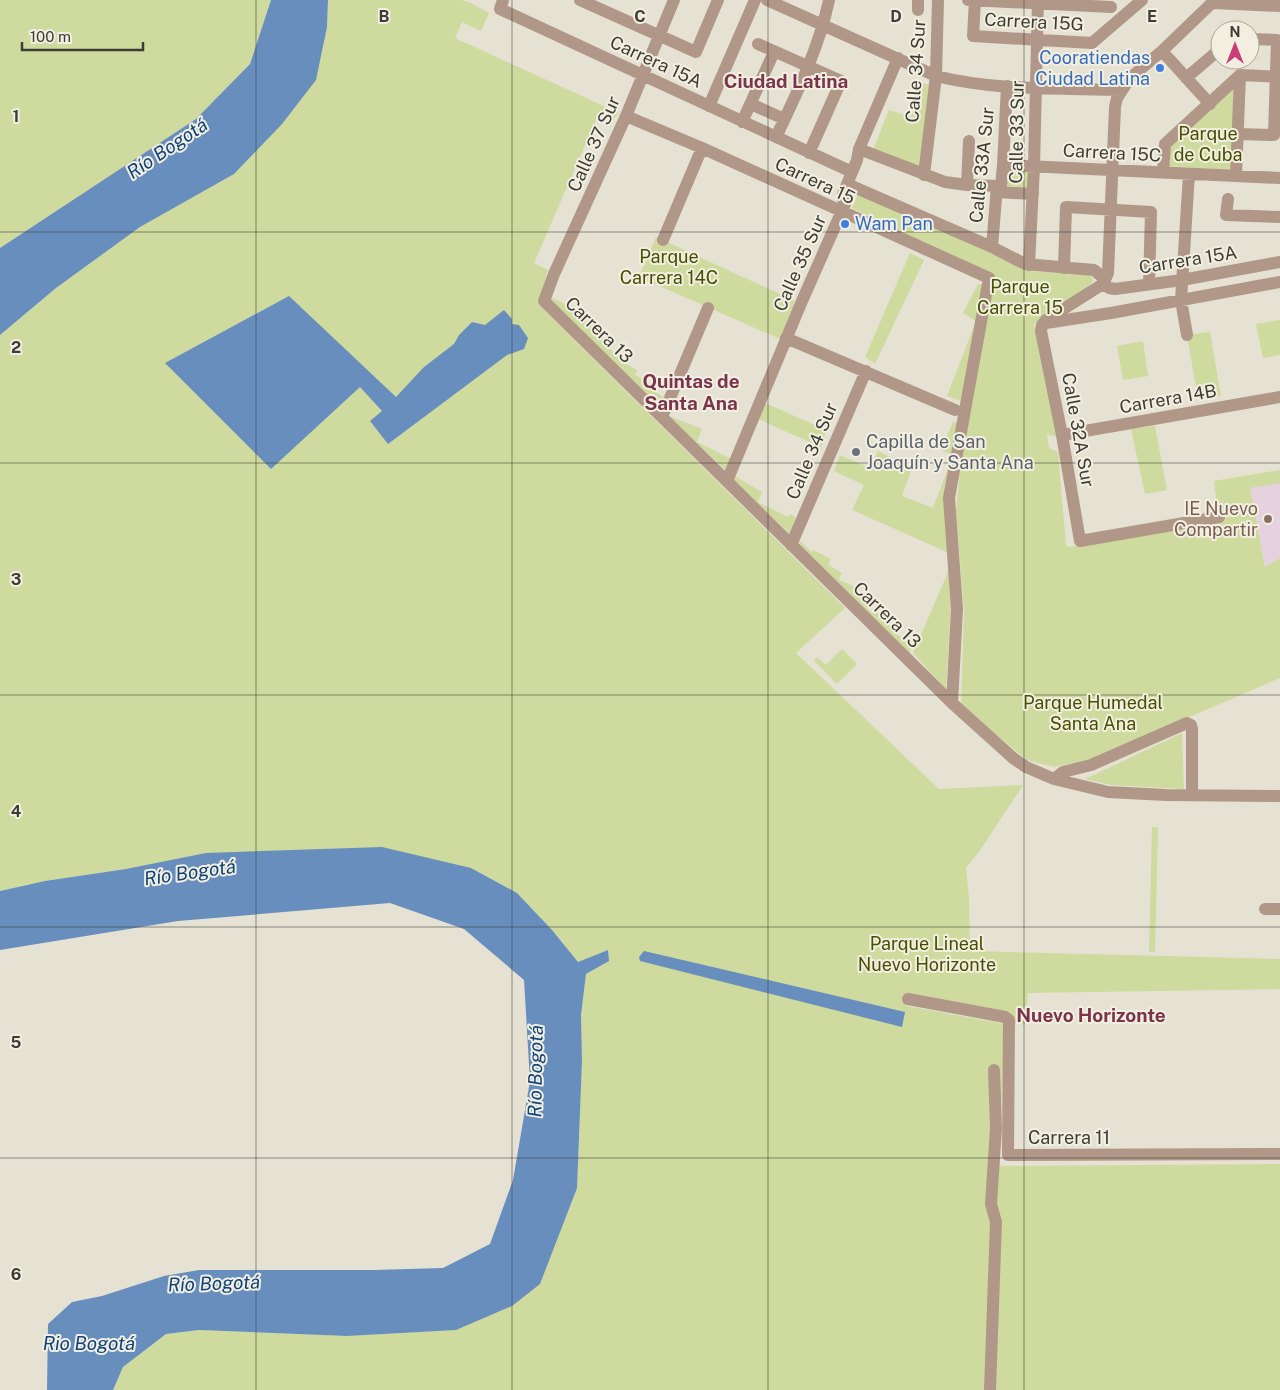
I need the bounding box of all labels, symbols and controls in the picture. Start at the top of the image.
text: B [379,7,390,26]
text: C [634,7,646,26]
text: D [890,7,902,26]
text: E [1147,7,1157,26]
street label: Carrera 15G [984,8,1084,35]
street label: Calle 34 Sur [901,19,930,123]
scale bar [22,20,144,52]
north arrow [1210,20,1260,70]
text: N [1230,24,1240,40]
text: 100 m [30,28,71,45]
street label: Carrera 15A [607,31,706,92]
place label: Cooratiendas Ciudad Latina [1035,47,1150,89]
marker: Cooratiendas Ciudad Latina [1154,62,1166,74]
district label: Ciudad Latina [724,70,848,92]
street label: Calle 33 Sur [1005,80,1028,184]
street label: Calle 37 Sur [563,93,624,195]
street label: Calle 33A Sur [965,106,998,224]
text: 1 [13,107,19,126]
water label: Río Bogotá [122,113,212,183]
park label: Parque de Cuba [1174,123,1242,165]
street label: Carrera 15C [1062,139,1162,166]
street label: Carrera 15 [772,153,859,208]
street label: Calle 35 Sur [769,211,830,314]
place label: Wam Pan [855,213,933,234]
marker: Wam Pan [839,218,851,230]
street label: Carrera 15A [1137,241,1239,278]
park label: Parque Carrera 14C [620,246,718,288]
park label: Parque Carrera 15 [977,276,1063,318]
street label: Carrera 13 [561,292,638,367]
text: 2 [11,338,21,357]
district label: Quintas de Santa Ana [642,370,740,414]
street label: Calle 32A Sur [1058,371,1099,489]
street label: Carrera 14B [1118,380,1218,417]
street label: Calle 34 Sur [782,399,841,503]
place label: Capilla de San Joaquín y Santa Ana [866,431,1034,473]
marker: Capilla de San Joaquín y Santa Ana [850,446,862,458]
place label: IE Nuevo Compartir [1174,498,1258,540]
marker: IE Nuevo Compartir [1262,513,1274,525]
text: 3 [11,570,21,589]
street label: Carrera 13 [849,577,926,652]
park label: Parque Humedal Santa Ana [1023,692,1163,734]
text: 4 [11,802,22,821]
water label: Río Bogotá [143,855,237,889]
park label: Parque Lineal Nuevo Horizonte [858,933,996,975]
district label: Nuevo Horizonte [1016,1004,1166,1026]
water label: Río Bogotá [523,1024,547,1118]
text: 5 [11,1033,22,1052]
street label: Carrera 11 [1028,1127,1110,1148]
text: 6 [11,1265,21,1284]
water label: Río Bogotá [167,1270,261,1296]
water label: Rio Bogotá [43,1332,135,1354]

